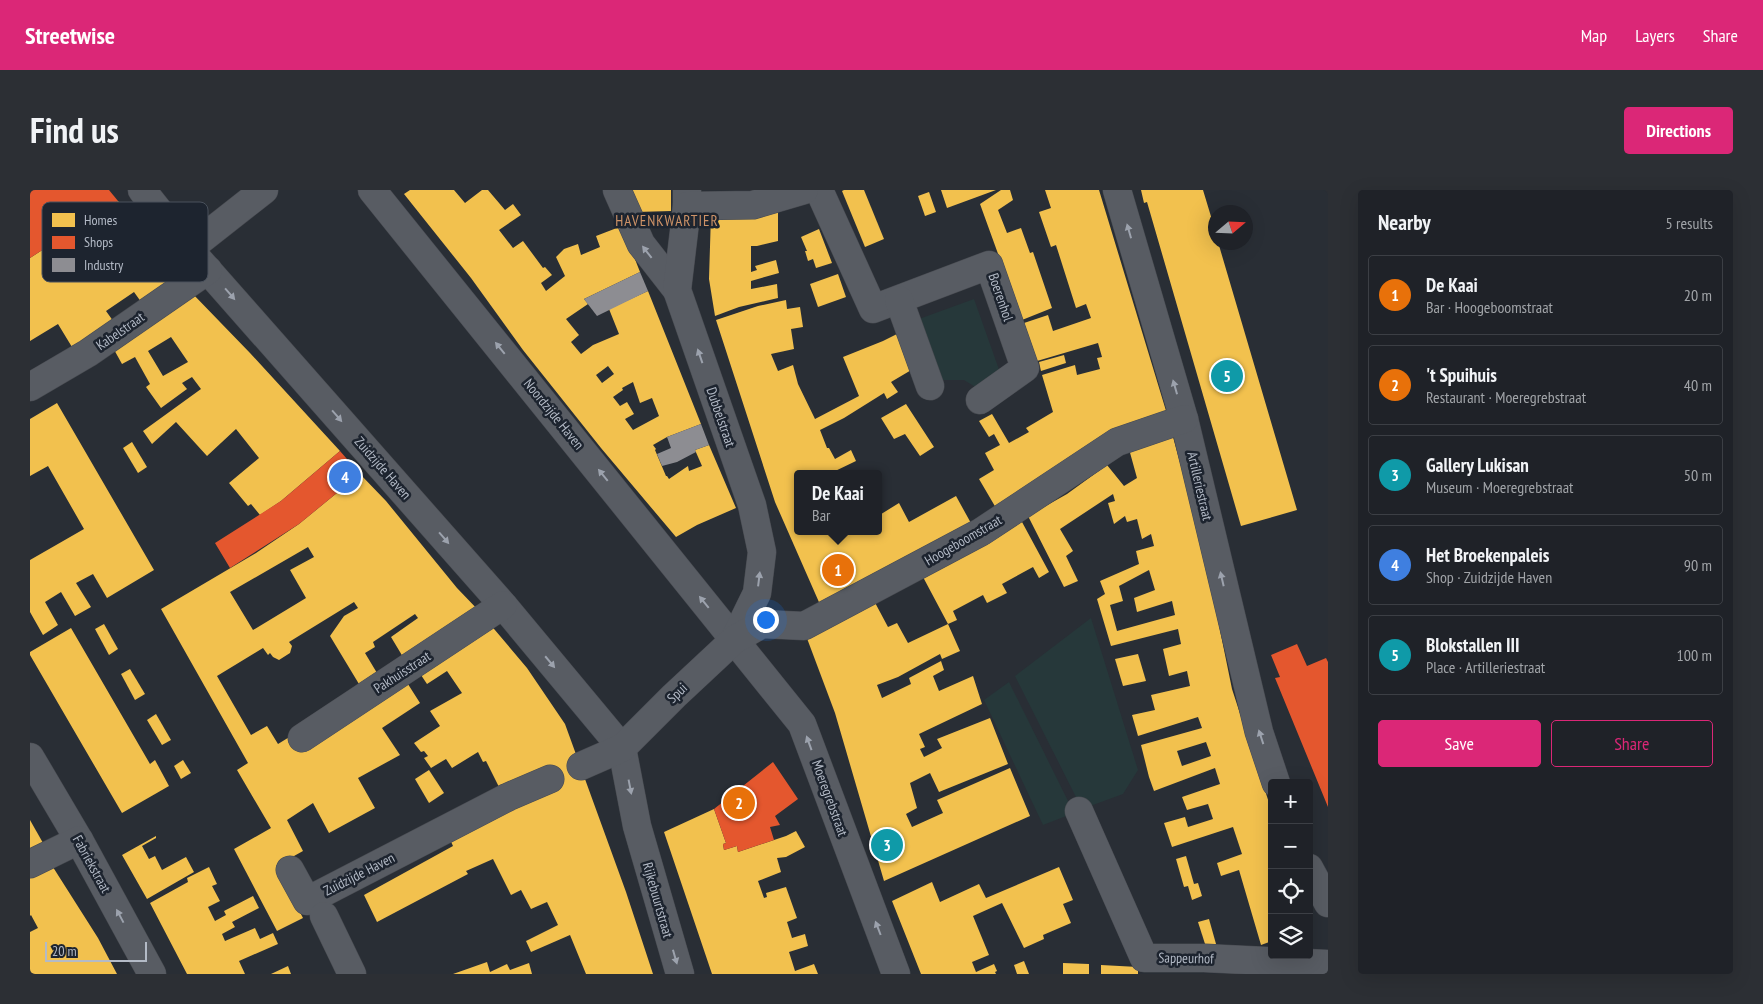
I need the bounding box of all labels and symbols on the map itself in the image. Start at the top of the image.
legend [42,202,208,282]
north arrow [1208,205,1253,250]
text: Homes [84,211,117,229]
district label: HAVENKWARTIER [615,211,719,230]
one-way arrow [1125,224,1133,239]
text: Shops [84,233,113,251]
one-way arrow [642,246,653,259]
text: Industry [84,256,124,274]
street label: Boerenhol [984,271,1018,324]
one-way arrow [224,288,235,301]
street label: Kabelstraat [92,308,148,354]
one-way arrow [495,342,506,355]
one-way arrow [696,348,704,363]
pin: 5 [1211,357,1243,395]
street label: Noordzijde Haven [520,375,588,453]
one-way arrow [1170,379,1178,394]
street label: Dubbelstraat [702,385,740,449]
one-way arrow [331,410,343,422]
street label: Zuidzijde Haven [351,433,415,503]
street label: Artilleriestraat [1183,450,1217,522]
pin: 4 [329,458,361,496]
one-way arrow [597,468,608,481]
street label: Hoogeboomstraat [921,511,1005,569]
one-way arrow [439,532,450,545]
pin: 1 [822,551,854,589]
one-way arrow [755,570,763,586]
one-way arrow [1218,571,1226,586]
one-way arrow [699,595,710,608]
your location [753,607,779,633]
street label: Pakhuisstraat [370,647,434,697]
one-way arrow [545,655,556,668]
street label: Spui [663,679,691,707]
one-way arrow [1256,729,1264,744]
one-way arrow [805,736,812,751]
street label: Moeregrebstraat [808,758,852,839]
one-way arrow [626,779,634,795]
pin: 2 [723,784,755,822]
pin: 3 [871,826,903,864]
street label: Fabriekstraat [69,832,115,896]
street label: Zuidzijde Haven [320,848,398,900]
street label: Rijkebuurtstraat [639,860,677,940]
one-way arrow [116,909,125,922]
one-way arrow [874,921,881,936]
scale bar [45,939,148,962]
one-way arrow [671,949,679,964]
street label: Sappeurhof [1158,949,1214,967]

